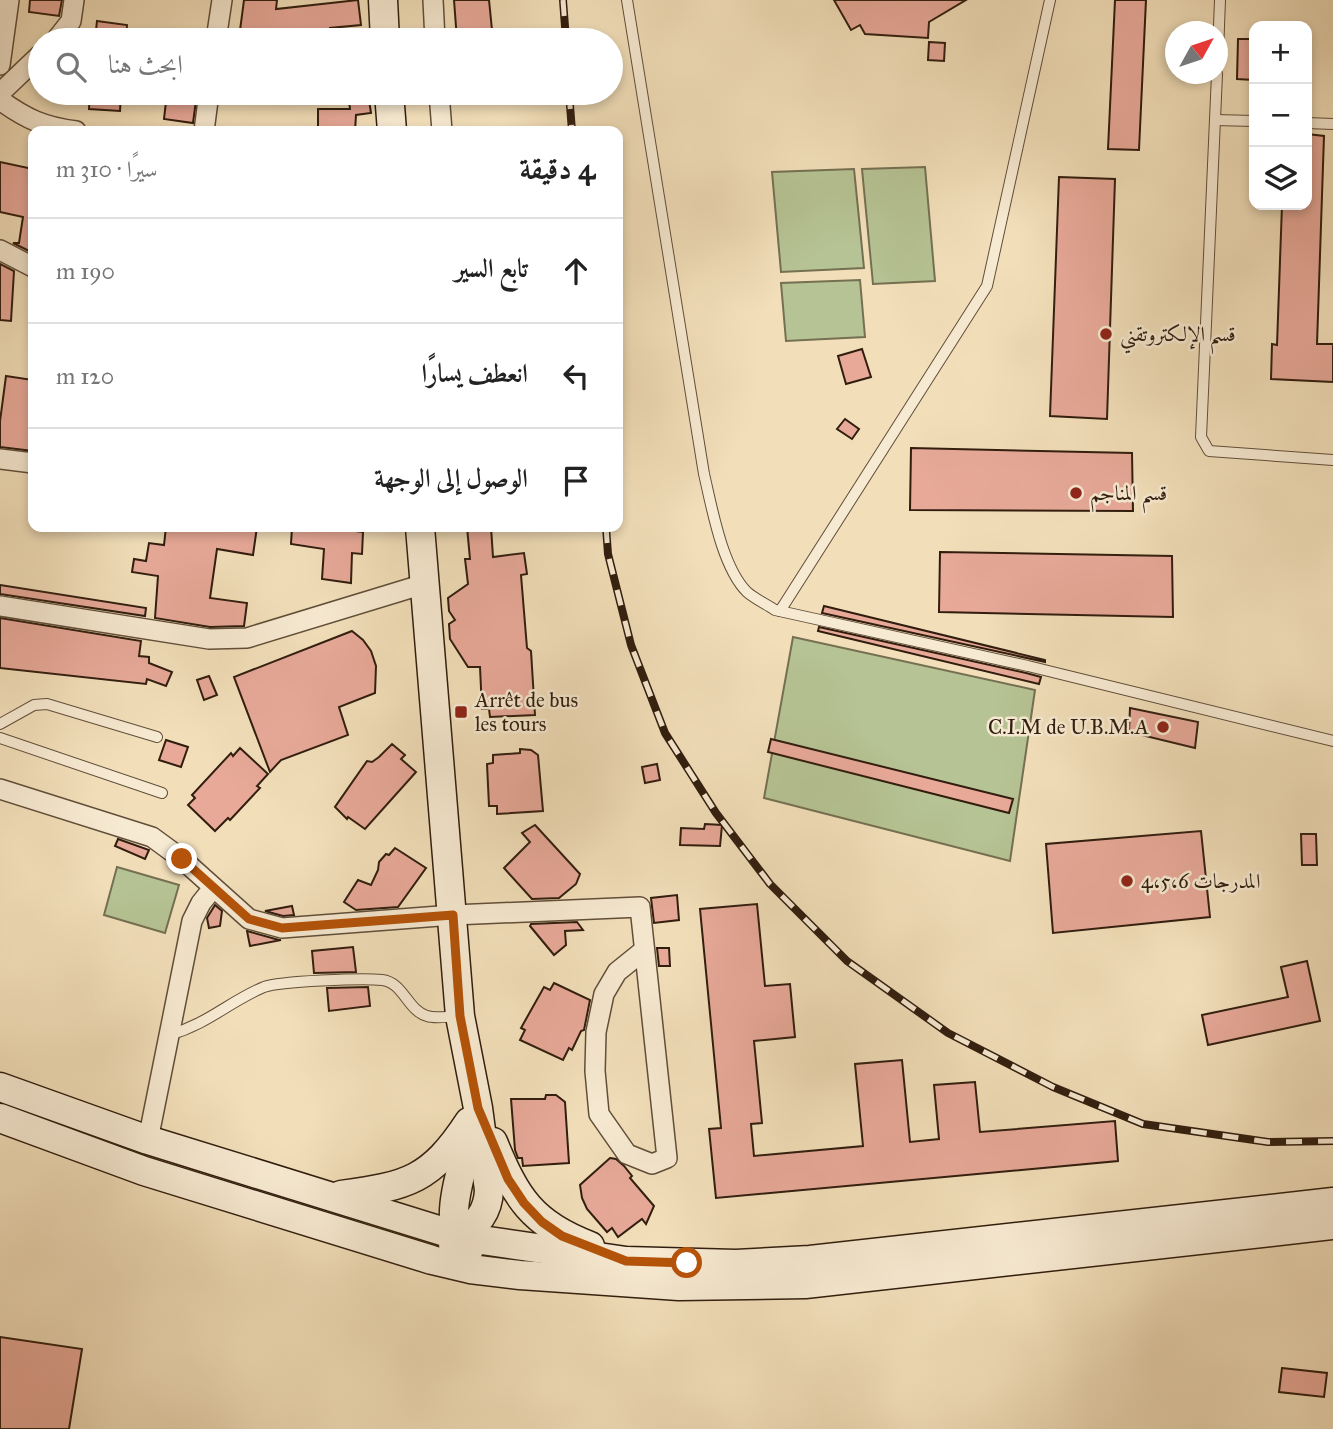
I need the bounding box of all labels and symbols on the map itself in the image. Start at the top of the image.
north arrow [1165,21,1228,84]
place label: قسم الإلكتروتقني [1120,321,1236,355]
marker: قسم الإلكتروتقني [1098,326,1114,342]
place label: قسم المناجم [1090,480,1167,514]
marker: قسم المناجم [1068,485,1084,501]
place label: Arrêt de bus les tours [474,687,578,737]
marker: Arrêt de bus les tours [453,704,469,720]
place label: C.I.M de U.B.M.A [988,714,1149,740]
marker: C.I.M de U.B.M.A [1155,719,1171,735]
route end [166,843,197,874]
place label: المدرجات 4،5،6 [1141,868,1261,894]
marker: المدرجات 4،5،6 [1119,873,1135,889]
route start [671,1247,702,1278]

